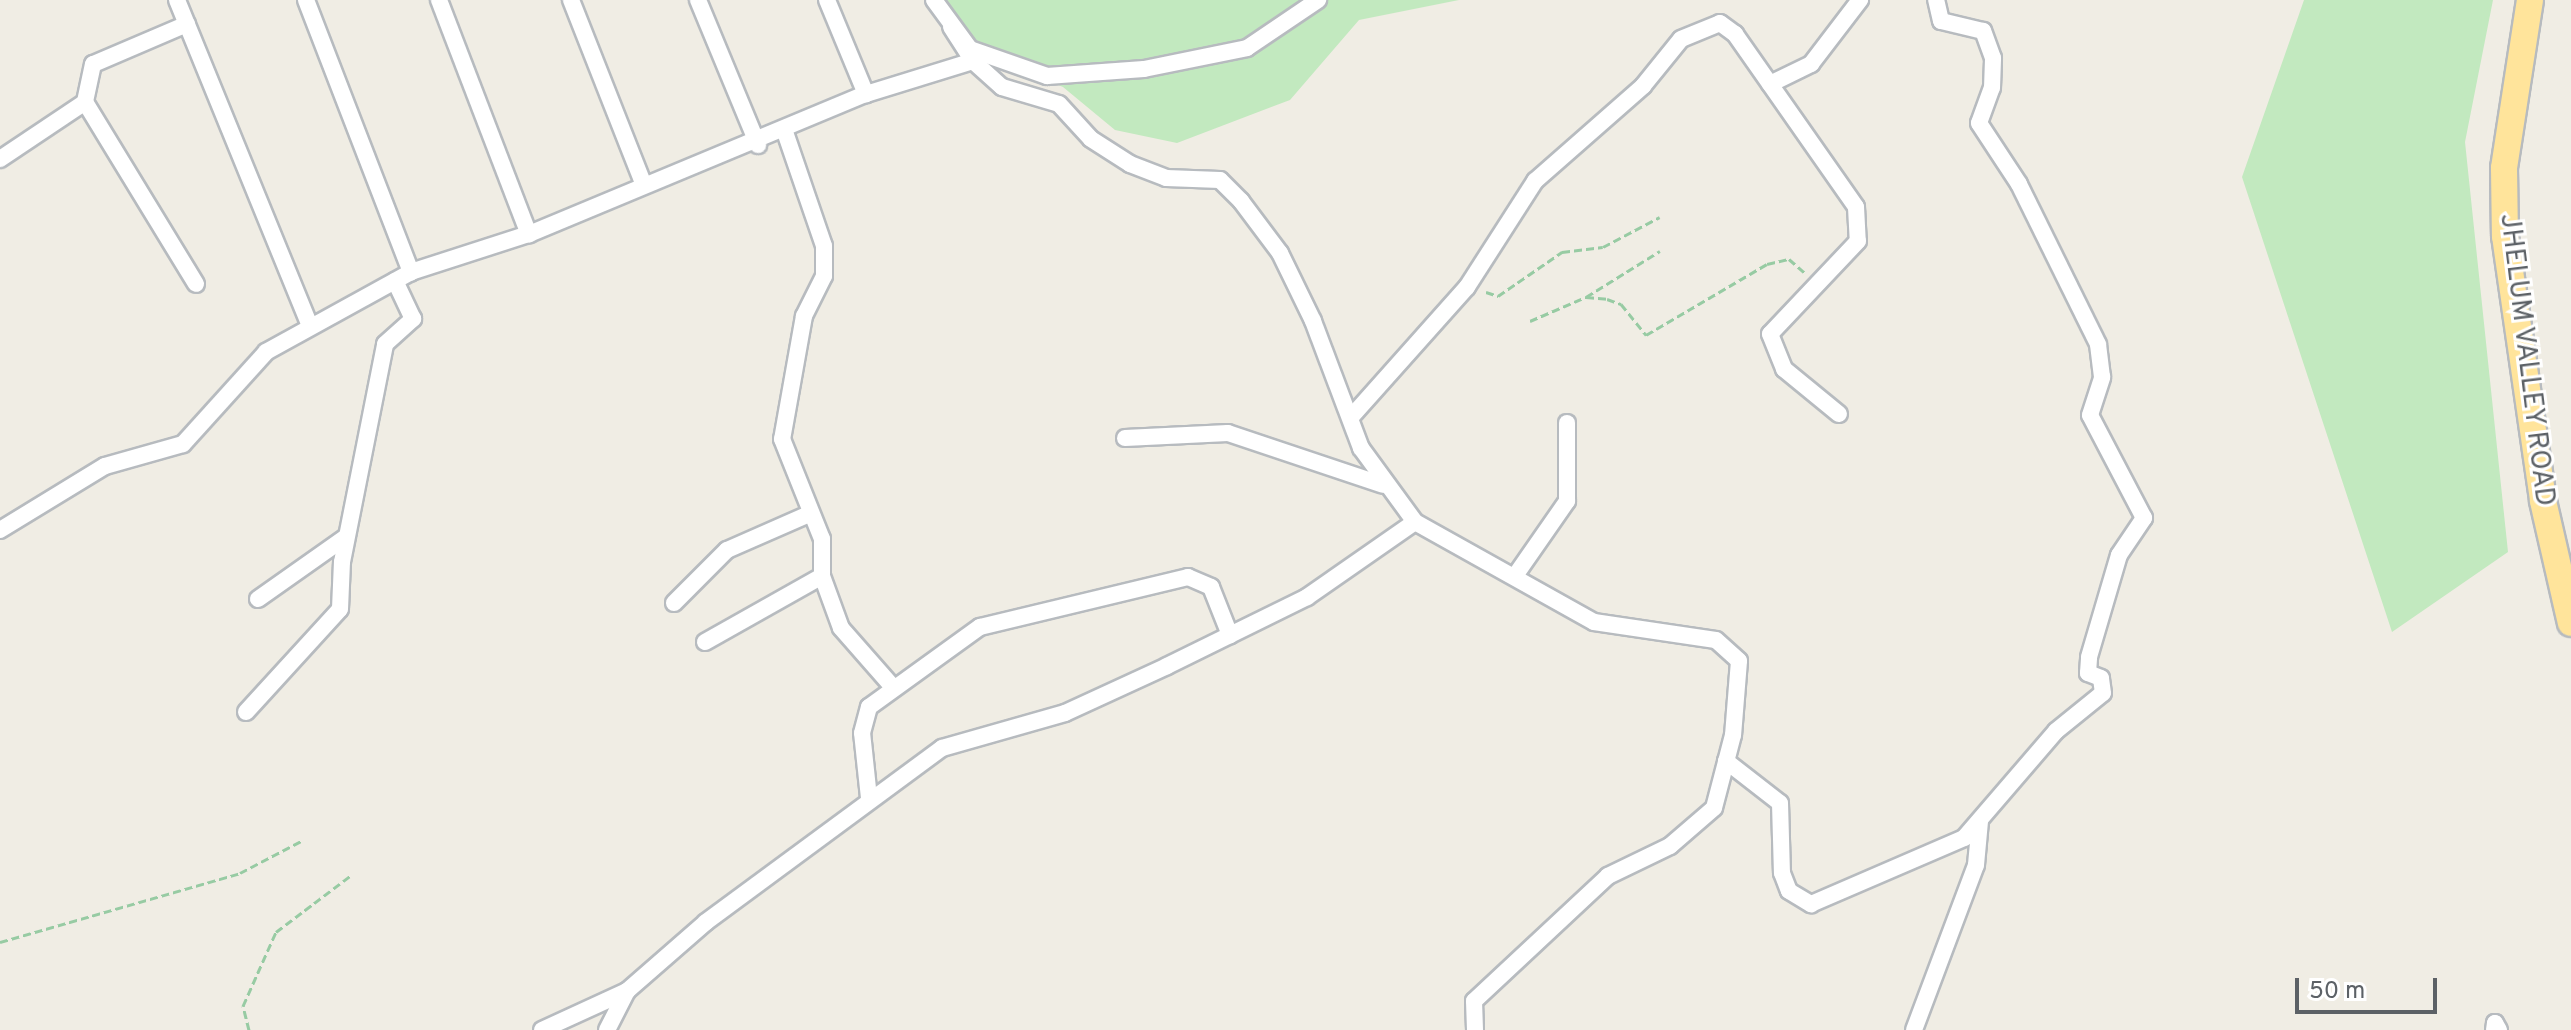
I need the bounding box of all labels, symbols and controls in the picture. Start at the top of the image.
street label: JHELUM VALLEY ROAD [2491,211,2561,509]
scale bar [2299,962,2441,1012]
text: 50 m [2309,977,2365,1007]

